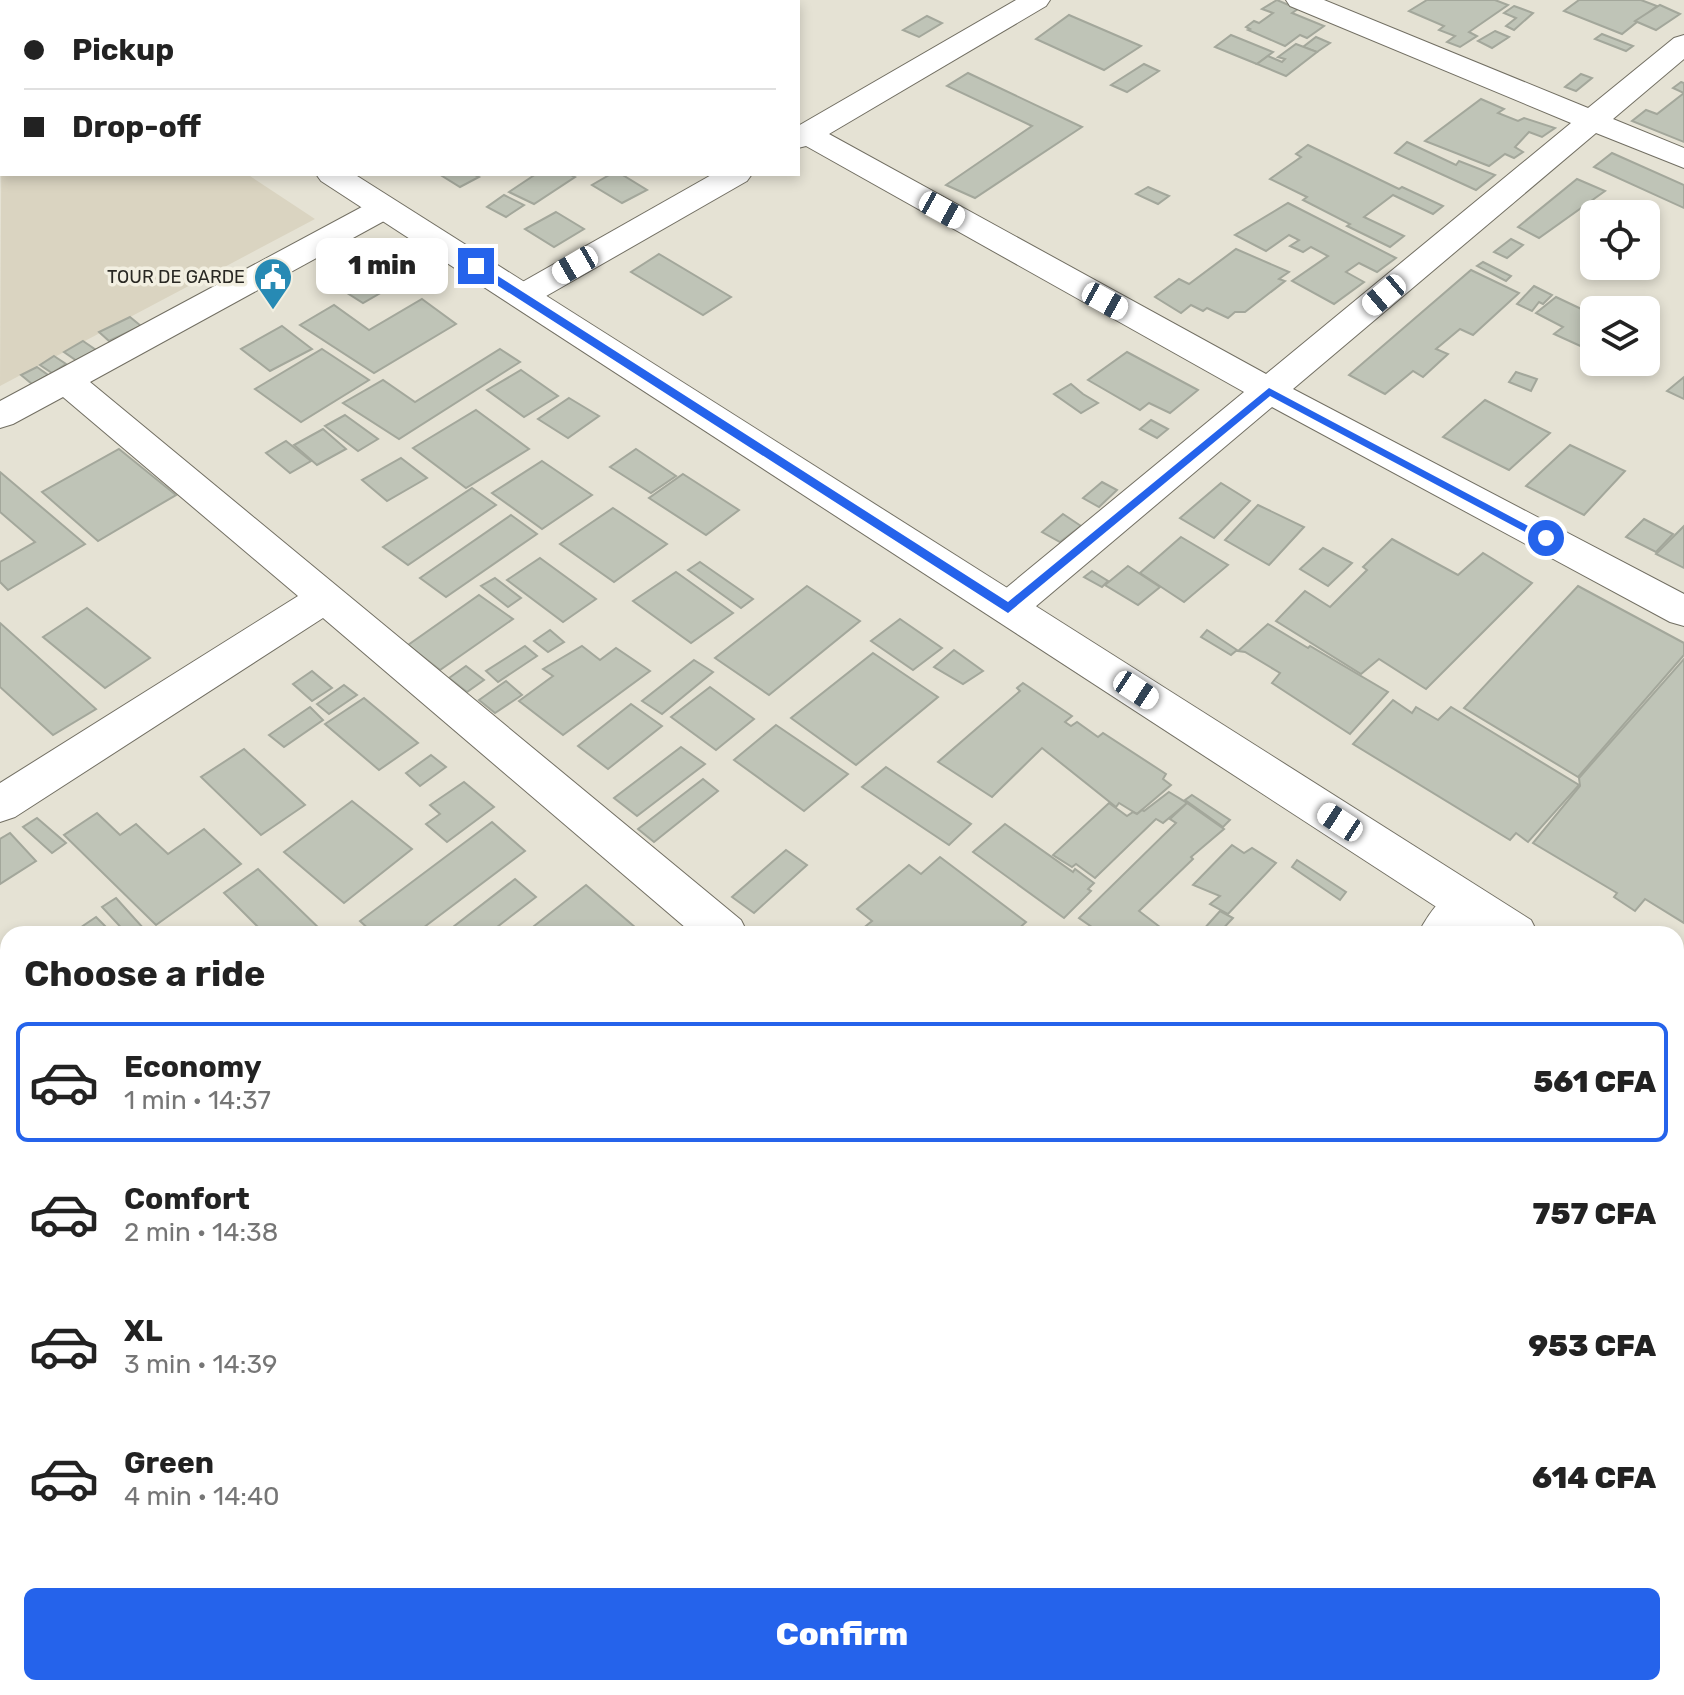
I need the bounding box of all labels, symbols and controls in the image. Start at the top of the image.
text: Pickup [72,32,174,68]
text: Drop-off [72,109,201,145]
car [915,188,969,232]
map controls [1580,200,1660,376]
button: locate [1580,200,1660,280]
callout: 1 min [316,238,448,294]
car [548,243,602,287]
route end [458,248,494,284]
text: 1 min [348,250,416,281]
public building icon: TOUR DE GARDE [252,256,294,311]
place label: TOUR DE GARDE [107,266,245,288]
car [1358,270,1410,320]
car [1078,279,1132,323]
button: layers [1580,296,1660,376]
route start [1528,520,1564,556]
car [1109,667,1163,713]
car [1313,799,1367,845]
text: Choose a ride [24,952,265,995]
icon: car [28,1046,100,1118]
text: Economy [124,1049,262,1085]
text: 561 CFA [1533,1064,1656,1100]
text: 1 min · 14:37 [124,1085,271,1116]
icon: car [28,1178,100,1250]
text: Comfort [124,1181,250,1217]
text: 757 CFA [1533,1196,1656,1232]
text: 2 min · 14:38 [124,1217,278,1248]
icon: car [28,1310,100,1382]
text: XL [124,1313,163,1349]
text: 953 CFA [1528,1328,1656,1364]
text: 3 min · 14:39 [124,1349,277,1380]
icon: car [28,1442,100,1514]
text: Green [124,1445,214,1481]
text: 614 CFA [1532,1460,1656,1496]
text: 4 min · 14:40 [124,1481,280,1512]
button: Confirm [24,1588,1660,1680]

